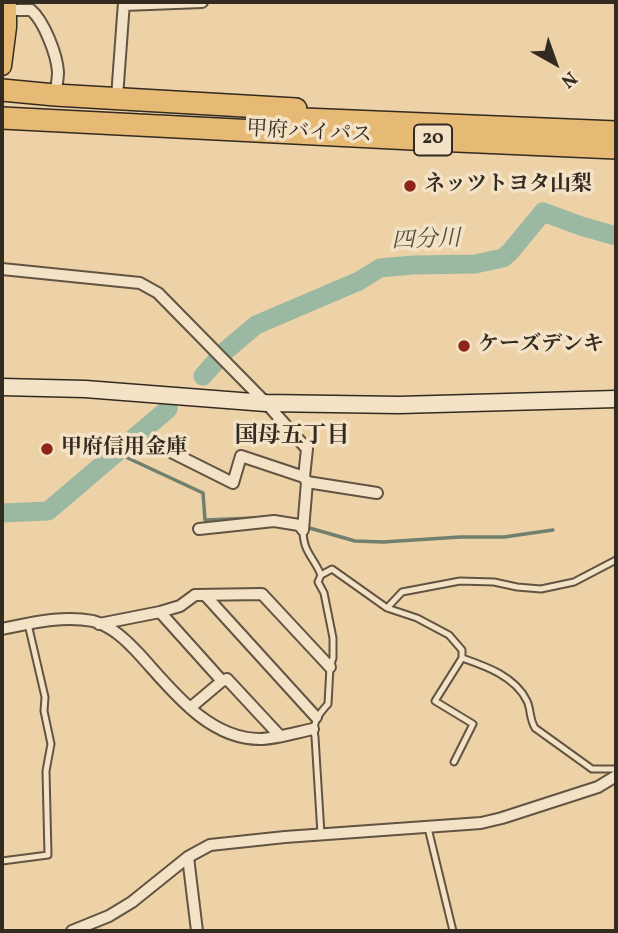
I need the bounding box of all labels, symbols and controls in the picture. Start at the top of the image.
north arrow [520,28,590,98]
text: N [555,65,582,93]
street label: 甲府バイパス [245,118,373,150]
road number: 20 [414,124,452,156]
place label: ネッツトヨタ山梨 [424,173,592,199]
marker: ネッツトヨタ山梨 [402,178,418,194]
water label: 四分川 [391,227,461,257]
place label: ケーズデンキ [478,333,604,359]
marker: ケーズデンキ [456,338,472,354]
district label: 国母五丁目 [235,424,349,452]
place label: 甲府信用金庫 [61,436,187,462]
marker: 甲府信用金庫 [39,441,55,457]

